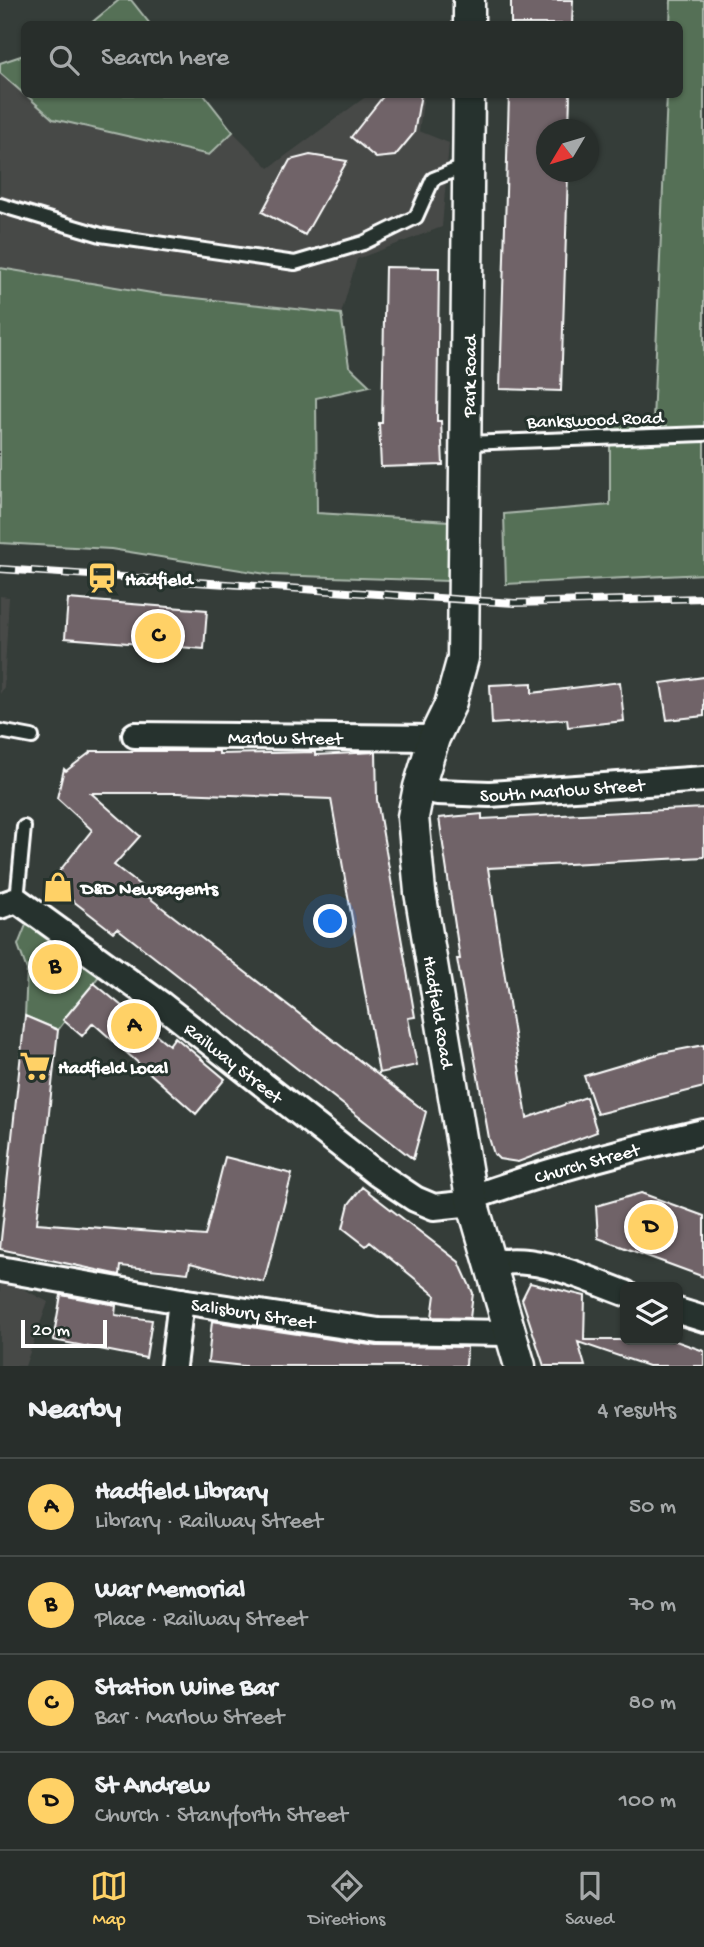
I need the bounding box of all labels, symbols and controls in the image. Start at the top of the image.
search box [21,21,683,98]
icon: search [45,41,83,79]
text: Search here [101,44,229,75]
north arrow [536,119,599,182]
street label: Park Road [459,333,484,418]
street label: Bankswood Road [526,408,666,435]
station icon: Hadfield [85,561,119,595]
place label: Hadfield [125,570,194,593]
pin: C [135,610,181,662]
street label: Marlow Street [228,728,345,752]
street label: South Marlow Street [479,775,647,809]
shop icon: D&D Newsagents [41,870,75,904]
place label: D&D Newsagents [79,879,219,902]
your location [313,904,347,938]
pin: B [32,941,78,993]
street label: Hadfield Road [416,954,457,1072]
pin: A [111,1000,157,1052]
street label: Railway Street [178,1019,288,1112]
supermarket icon: Hadfield Local [18,1049,52,1083]
place label: Hadfield Local [58,1058,168,1081]
street label: Church Street [532,1139,644,1191]
pin: D [628,1201,674,1253]
map controls [620,1282,683,1345]
button: layers [620,1282,683,1345]
street label: Salisbury Street [189,1295,319,1336]
scale bar [21,1317,107,1349]
text: 20 m [32,1320,70,1343]
text: Nearby [28,1394,121,1429]
text: 4 results [597,1398,676,1425]
text: Hadfield Library [95,1478,268,1509]
text: A [44,1494,58,1521]
text: 50 m [629,1494,676,1521]
text: Library · Railway Street [95,1509,323,1536]
text: War Memorial [95,1576,245,1607]
text: B [45,1592,57,1619]
text: 70 m [629,1592,676,1619]
text: Place · Railway Street [95,1607,307,1634]
text: Station Wine Bar [95,1674,277,1705]
text: C [45,1690,57,1717]
text: 80 m [629,1690,676,1717]
text: Bar · Marlow Street [95,1705,284,1732]
text: St Andrew [95,1772,210,1803]
text: D [44,1788,59,1815]
text: 100 m [619,1788,676,1815]
text: Church · Stanyforth Street [95,1803,348,1830]
tab: Map [90,1867,128,1932]
tab: Directions [308,1867,385,1932]
tab: Saved [565,1867,614,1932]

